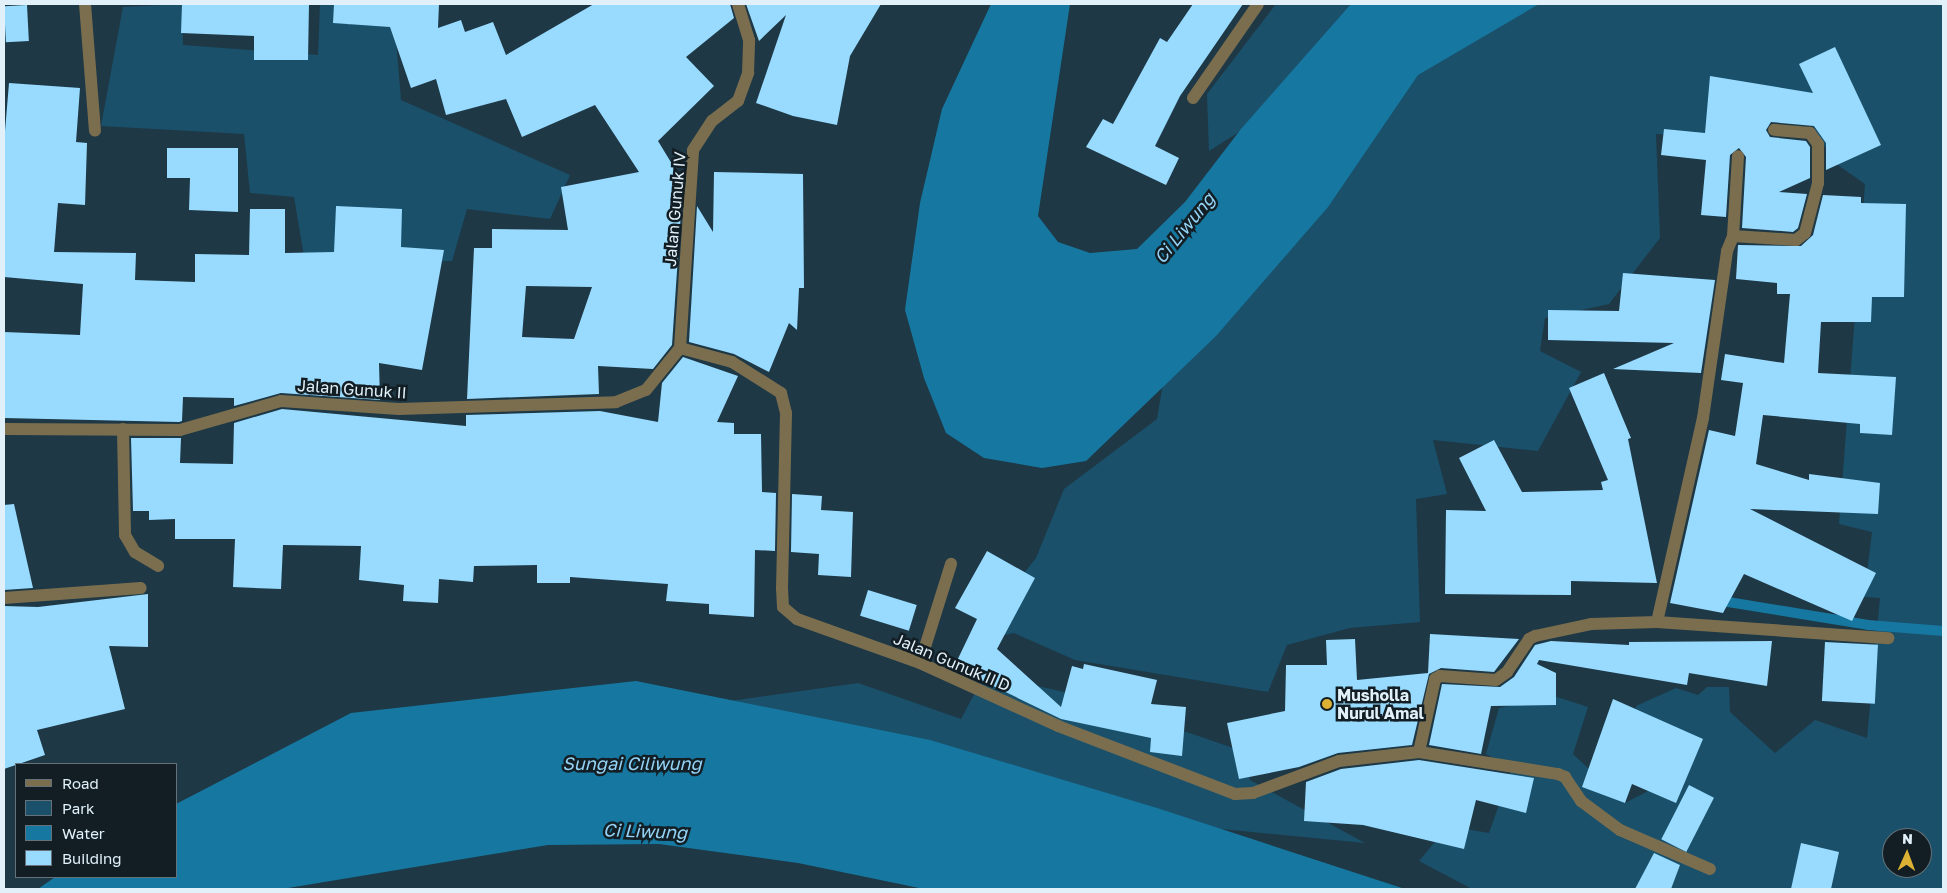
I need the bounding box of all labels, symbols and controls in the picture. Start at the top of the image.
street label: Jalan Gunuk IV [660,151,690,267]
water label: Ci Liwung [1149,188,1219,268]
street label: Jalan Gunuk II [297,376,407,402]
street label: Jalan Gunuk II D [891,629,1013,695]
place label: Musholla Nurul Amal [1337,685,1424,723]
marker: Musholla Nurul Amal [1321,698,1333,710]
water label: Sungai Ciliwung [562,752,702,774]
legend [15,763,178,878]
text: Road [62,774,99,792]
text: Park [62,799,94,817]
water label: Ci Liwung [603,819,687,843]
text: Water [62,824,105,842]
north arrow [1882,828,1932,878]
text: N [1902,830,1913,847]
text: Building [62,849,122,867]

